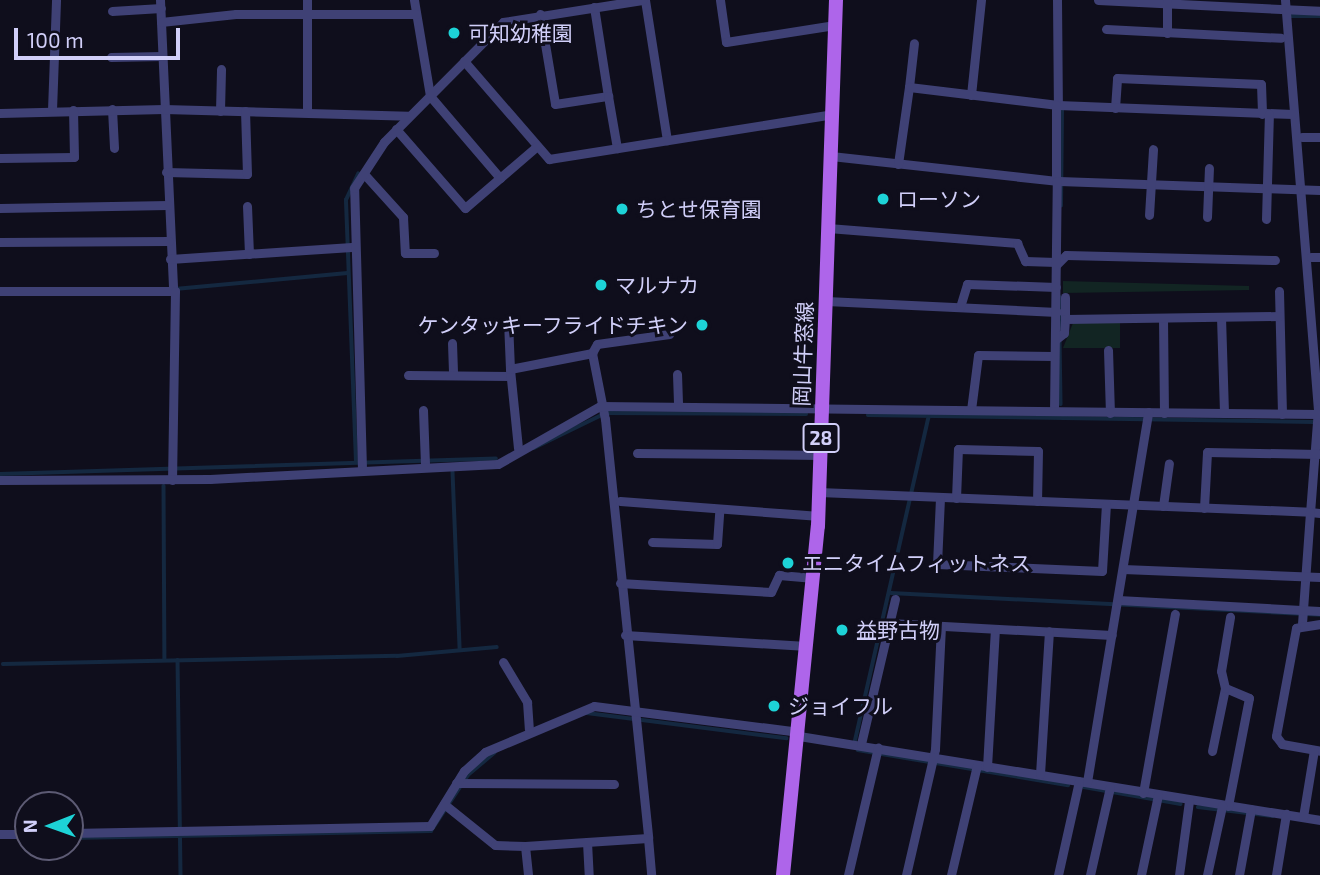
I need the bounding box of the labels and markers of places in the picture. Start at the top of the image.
place label: 可知幼稚園 [468,20,573,46]
marker: 可知幼稚園 [446,25,462,41]
place label: ローソン [897,186,981,212]
marker: ローソン [875,191,891,207]
place label: ちとせ保育園 [636,196,762,222]
marker: ちとせ保育園 [614,201,630,217]
place label: マルナカ [615,272,699,298]
marker: マルナカ [593,277,609,293]
place label: ケンタッキーフライドチキン [415,312,688,338]
marker: ケンタッキーフライドチキン [694,317,710,333]
place label: エニタイムフィットネス [802,550,1033,576]
marker: エニタイムフィットネス [780,555,796,571]
place label: 益野古物 [856,617,940,643]
marker: 益野古物 [834,622,850,638]
place label: ジョイフル [788,693,893,719]
marker: ジョイフル [766,698,782,714]

